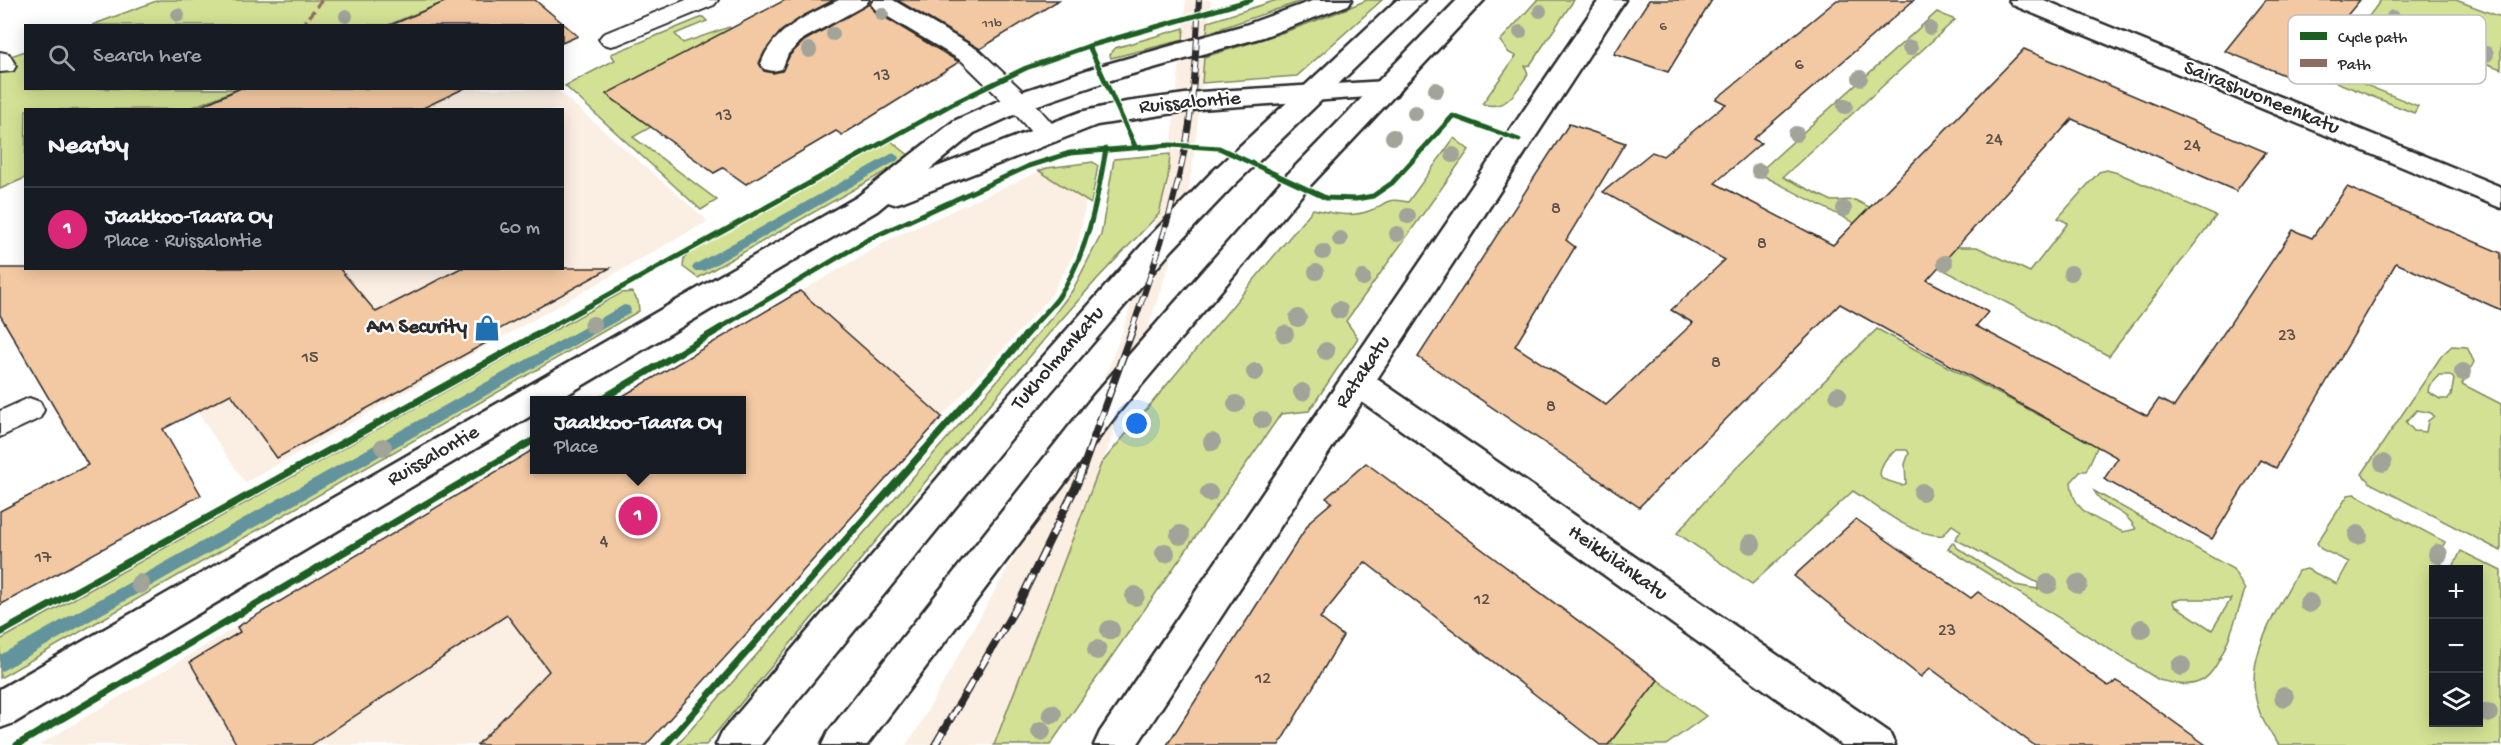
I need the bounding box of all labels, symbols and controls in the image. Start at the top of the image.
house number: 11b [981,15,1002,33]
legend [2288,15,2486,84]
house number: 6 [1659,18,1667,36]
search box [24,24,564,90]
text: Cycle path [2338,30,2408,49]
icon: search [45,41,78,74]
text: Search here [93,44,201,70]
house number: 6 [1794,55,1804,76]
street label: Sairashuoneenkatu [2179,56,2343,142]
text: Path [2337,57,2371,76]
house number: 13 [873,66,890,87]
street label: Ruissalontie [1138,87,1243,121]
house number: 13 [715,106,732,127]
house number: 24 [1985,130,2003,151]
text: Nearby [48,132,129,163]
house number: 24 [2183,136,2201,157]
house number: 8 [1551,199,1561,220]
text: Jaakkoo-Taara Oy [105,205,273,231]
text: 1 [63,218,72,241]
text: 60 m [500,218,540,241]
text: Place · Ruissalontie [105,231,262,254]
house number: 8 [1757,234,1767,255]
street label: Tukholmankatu [1006,302,1111,417]
shop icon: AM Security [472,313,502,343]
place label: AM Security [366,316,468,341]
house number: 23 [2278,326,2296,347]
street label: Ratakatu [1331,332,1397,414]
house number: 15 [301,348,318,369]
house number: 8 [1711,353,1721,374]
popup [530,396,746,474]
house number: 8 [1546,397,1556,418]
your location [1122,409,1151,438]
text: Jaakkoo-Taara Oy [554,411,722,437]
street label: Ruissalontie [384,420,485,493]
text: Place [554,437,598,460]
pin: 1 [618,494,658,538]
street label: Heikkilänkatu [1562,520,1672,608]
house number: 4 [600,532,609,553]
house number: 17 [34,548,52,569]
map controls [2429,565,2483,727]
button: + [2429,565,2483,619]
house number: 12 [1473,590,1490,611]
button: − [2429,619,2483,673]
house number: 23 [1938,621,1956,642]
house number: 12 [1254,669,1271,690]
button: layers [2429,673,2483,727]

